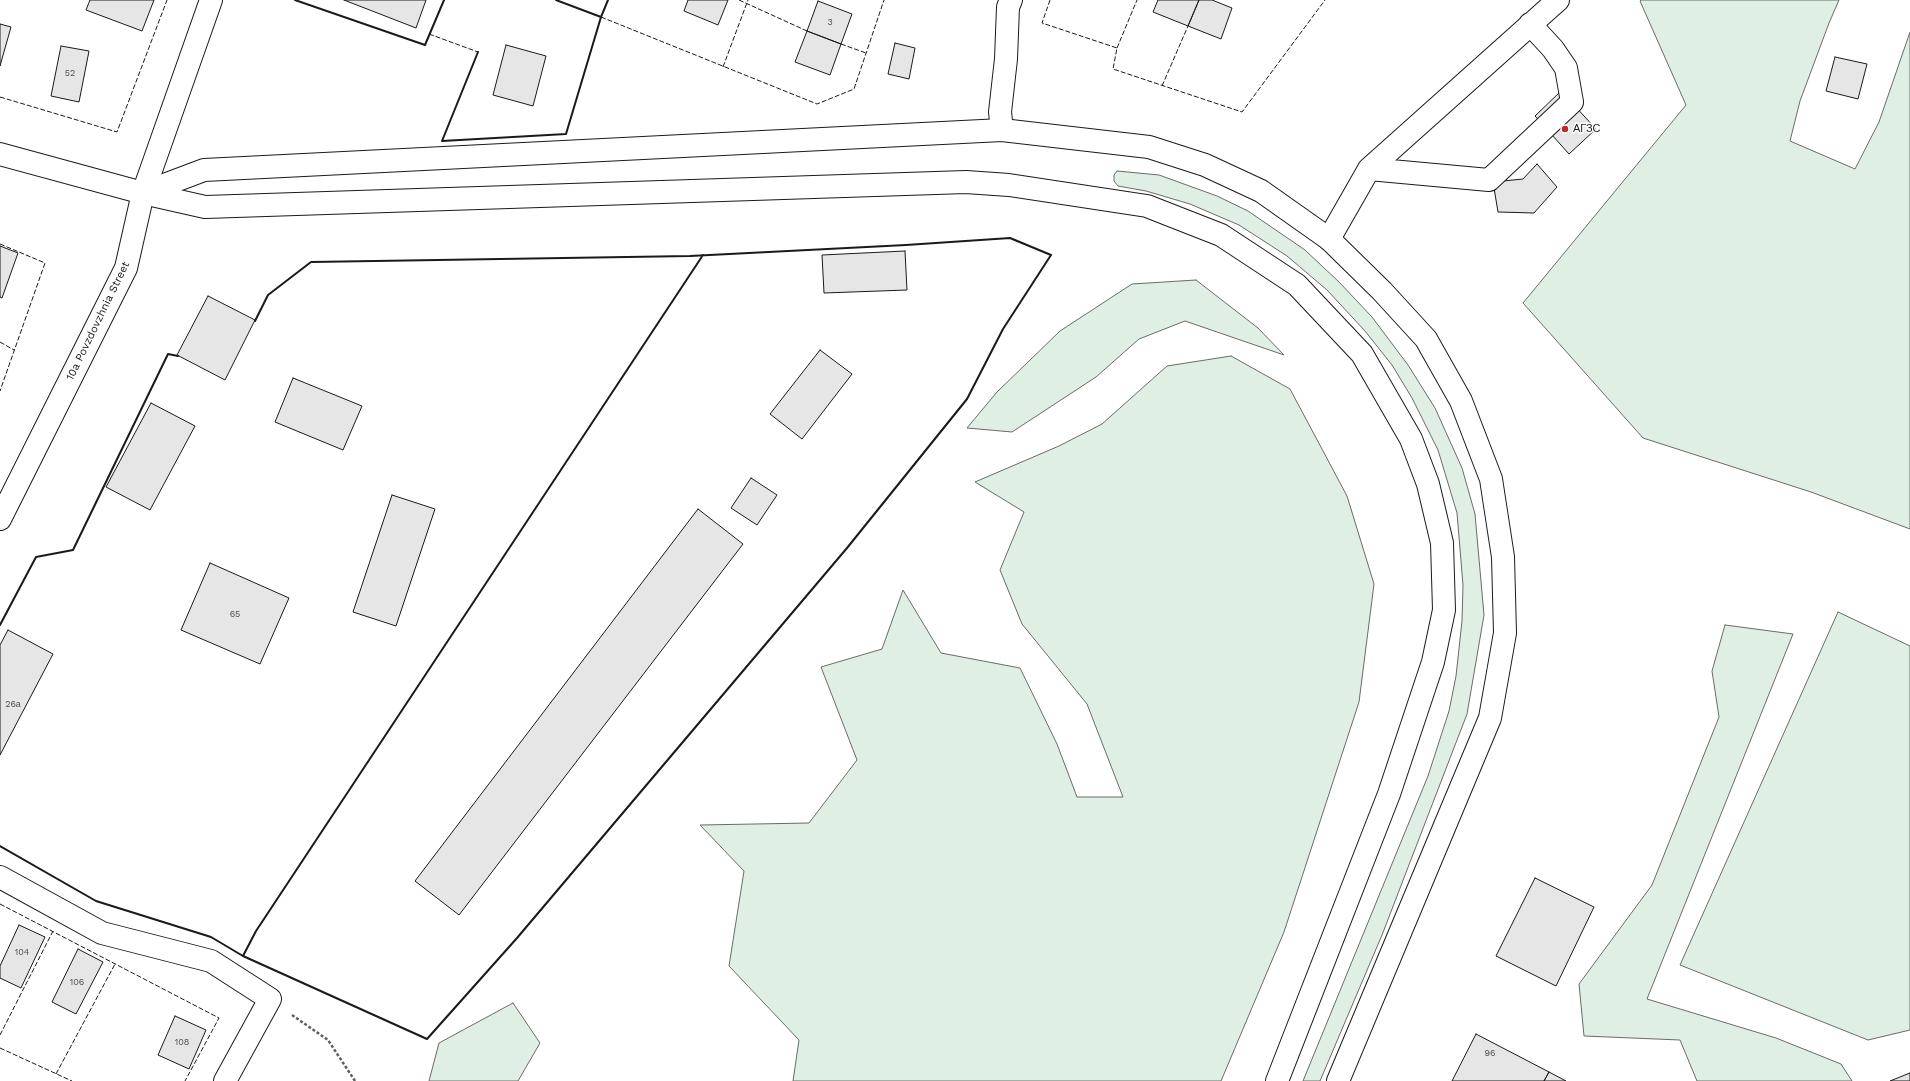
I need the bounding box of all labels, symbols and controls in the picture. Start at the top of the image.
house number: 3 [827,17,833,27]
house number: 52 [65,68,75,78]
place label: АГЗС [1573,122,1601,136]
marker: АГЗС [1560,124,1570,134]
street label: 10a Povzdovzhnia Street [63,259,133,383]
house number: 65 [230,609,240,619]
house number: 26а [5,699,21,709]
house number: 104 [15,947,29,957]
house number: 106 [70,977,84,987]
house number: 108 [175,1037,189,1047]
house number: 96 [1484,1048,1496,1058]

